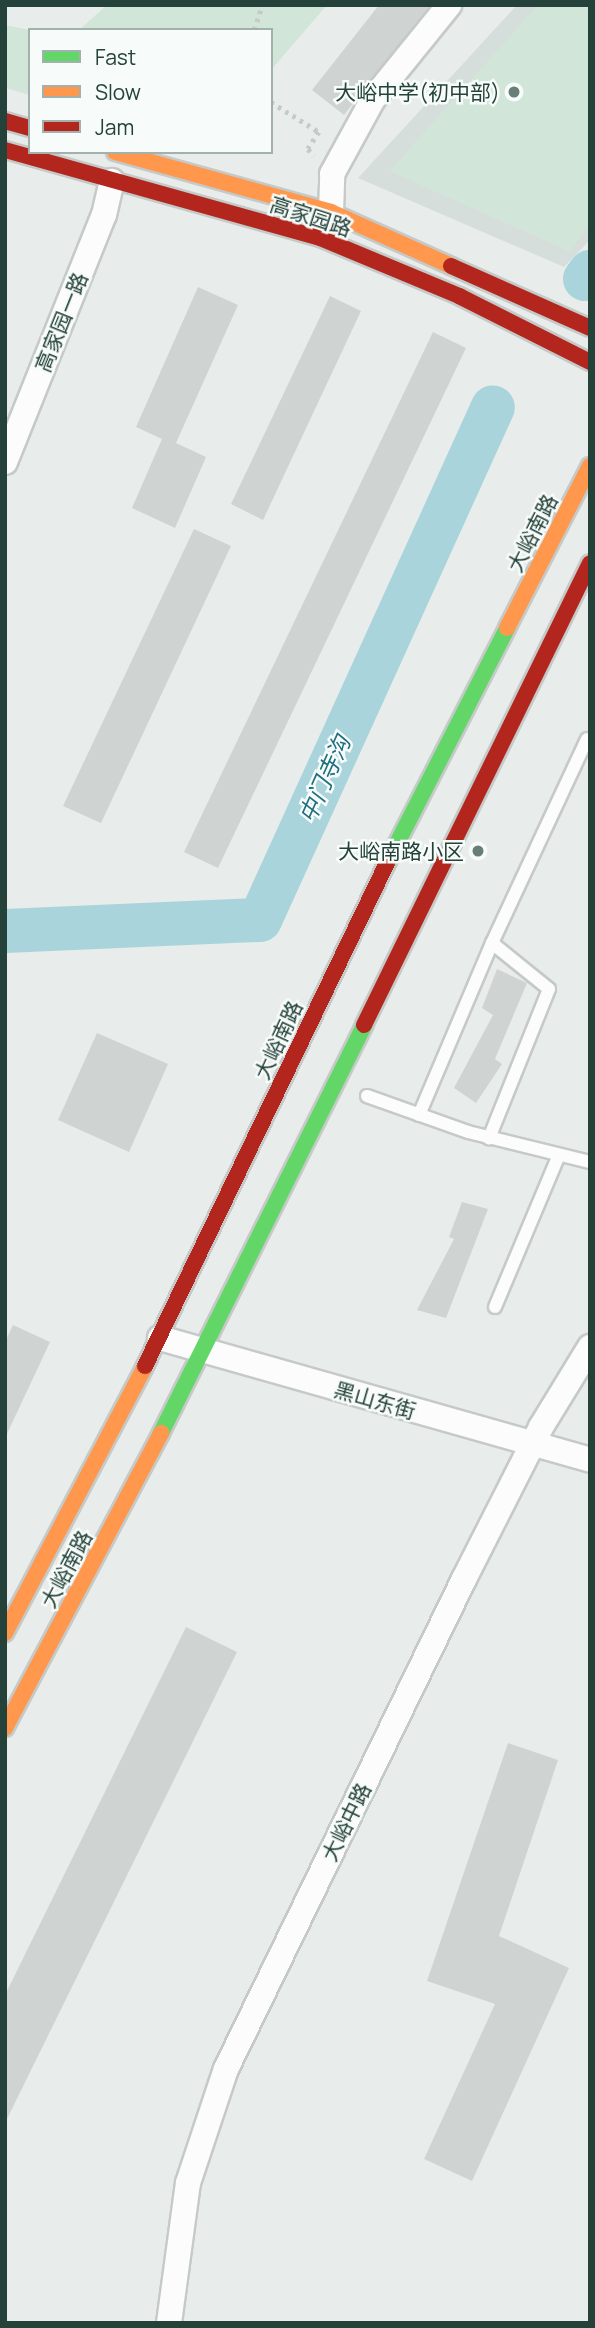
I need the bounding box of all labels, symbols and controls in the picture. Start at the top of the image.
legend [28,28,273,154]
text: Fast [95,43,136,71]
text: Slow [95,78,141,106]
place label: 大峪中学(初中部) [335,79,500,105]
marker: 大峪中学(初中部) [506,84,522,100]
text: Jam [95,113,134,141]
street label: 高家园路 [267,191,355,241]
street label: 高家园一路 [30,269,92,375]
street label: 大峪南路 [502,490,562,576]
water label: 中门寺沟 [293,731,355,827]
place label: 大峪南路小区 [338,838,464,864]
marker: 大峪南路小区 [470,843,486,859]
street label: 大峪南路 [249,997,307,1083]
street label: 黑山东街 [331,1376,419,1424]
street label: 大峪南路 [35,1526,97,1612]
street label: 大峪中路 [316,1779,376,1865]

